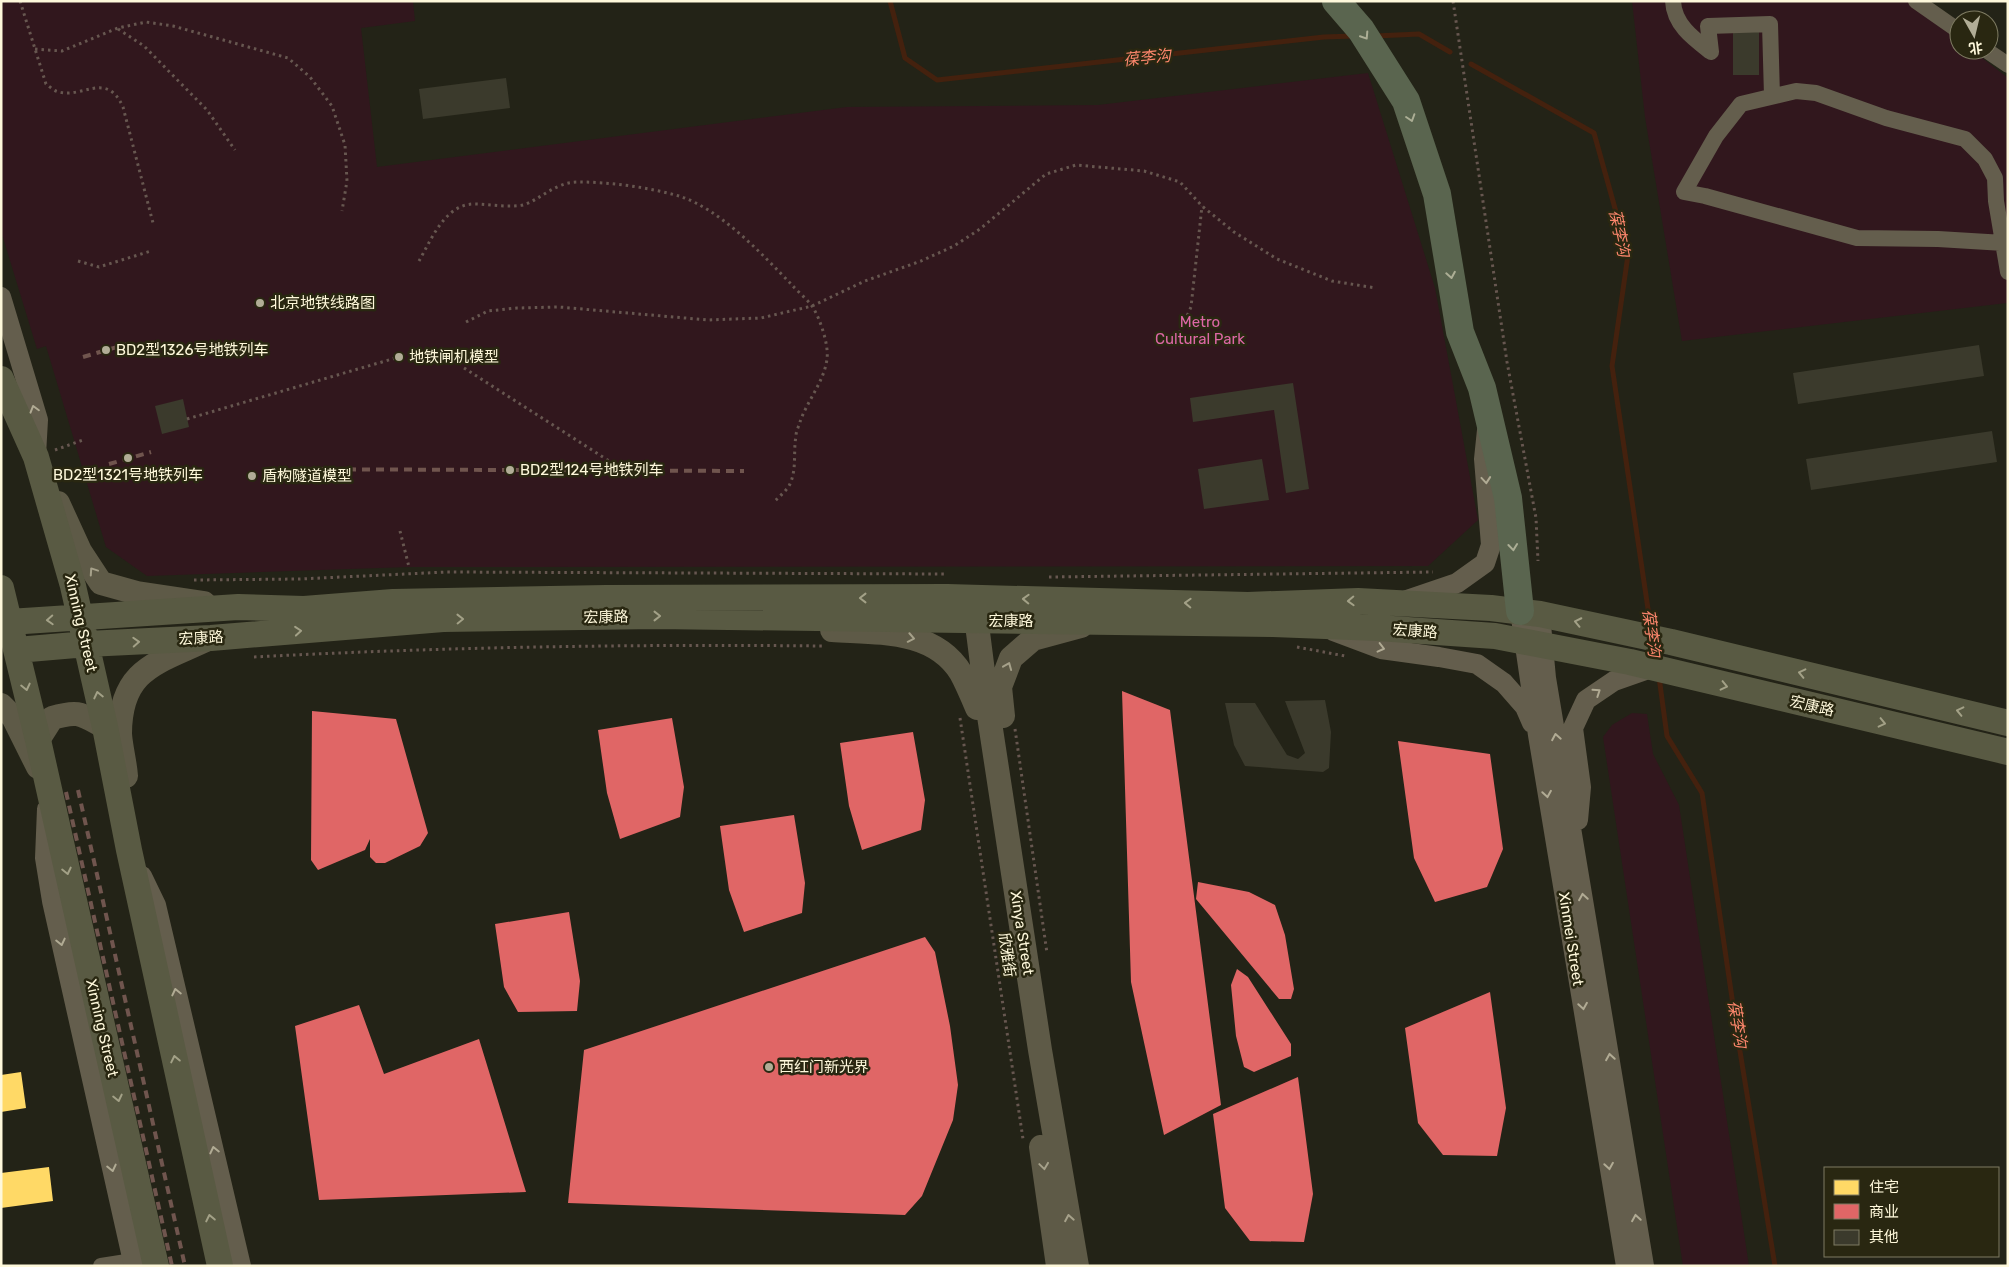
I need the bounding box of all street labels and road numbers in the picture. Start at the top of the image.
street label: Xinning Street [61,572,101,674]
street label: 宏康路 [583,608,629,626]
street label: 宏康路 [988,612,1034,630]
street label: 宏康路 [1392,620,1438,642]
street label: 宏康路 [178,628,224,648]
street label: 宏康路 [1788,692,1836,720]
street label: Xinya Street [1006,889,1038,977]
street label: Xinmei Street [1555,891,1587,987]
street label: 欣雅街 [995,931,1019,979]
street label: Xinning Street [82,977,122,1079]

